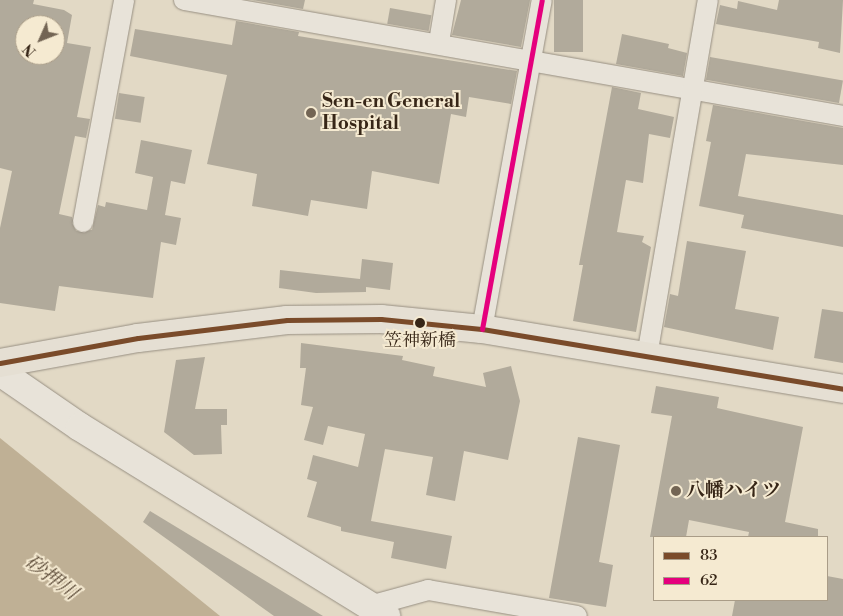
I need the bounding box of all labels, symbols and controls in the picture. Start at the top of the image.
north arrow [15,15,65,65]
text: N [20,39,40,60]
place label: Sen-en General Hospital [322,91,460,135]
marker: Sen-en General Hospital [304,106,318,120]
marker: 笠神新橋 [415,318,425,328]
place label: 笠神新橋 [384,330,456,352]
place label: 八幡ハイツ [686,480,781,502]
marker: 八幡ハイツ [670,485,682,497]
legend [653,536,828,601]
text: 83 [700,546,717,565]
water label: 砂押川 [20,550,82,606]
text: 62 [700,571,718,590]

